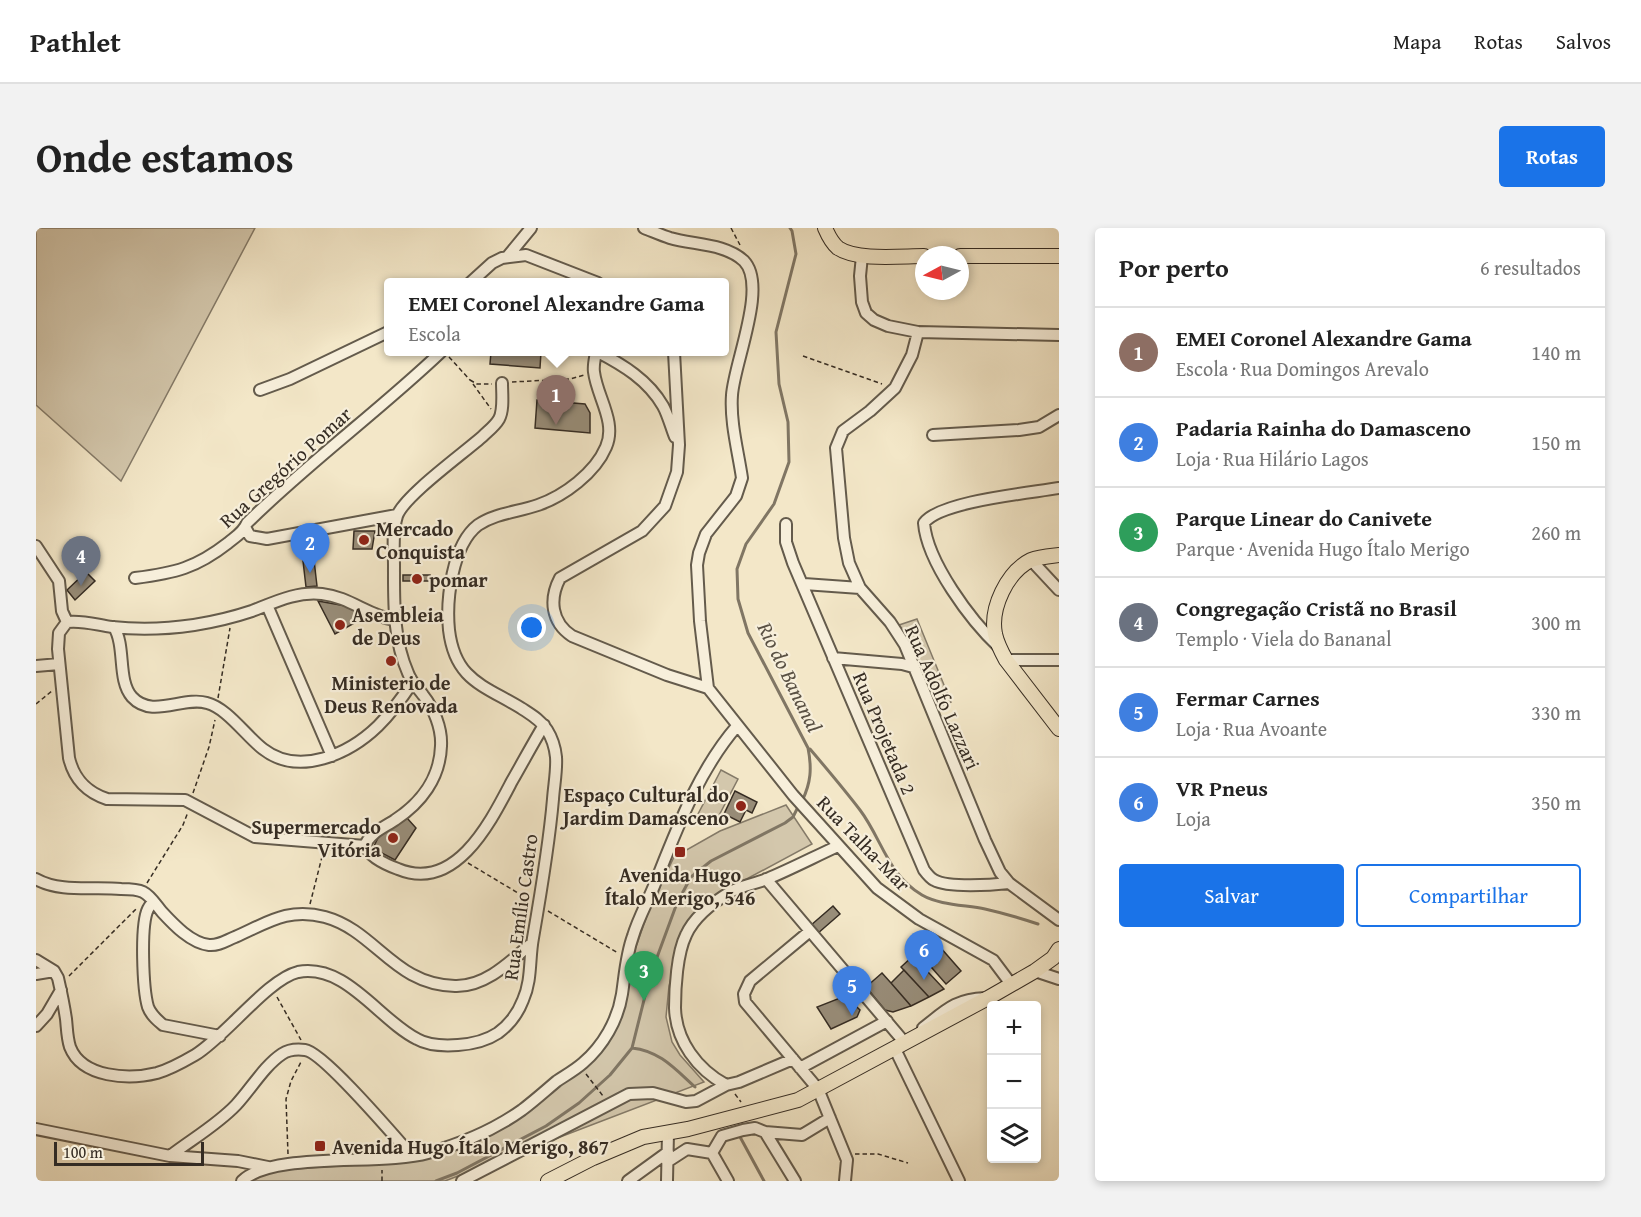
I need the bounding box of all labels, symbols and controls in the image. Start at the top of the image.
text: Pathlet [30,21,121,62]
text: Mapa [1393,26,1441,57]
text: Rotas [1474,26,1523,57]
text: Salvos [1556,26,1611,57]
text: Onde estamos [36,126,294,187]
button: Rotas [1499,126,1605,187]
north arrow [915,246,969,300]
text: Por perto [1119,248,1229,287]
text: 6 resultados [1480,253,1581,282]
popup [384,278,729,356]
text: EMEI Coronel Alexandre Gama [409,287,704,319]
text: Escola [409,319,461,348]
text: EMEI Coronel Alexandre Gama [1176,322,1472,354]
text: 1 [1133,338,1144,367]
text: 140 m [1531,338,1581,367]
text: Escola · Rua Domingos Arevalo [1176,354,1429,383]
pin: 1 [536,376,576,425]
street label: Rua Gregório Pomar [213,400,357,534]
text: Padaria Rainha do Damasceno [1176,412,1471,444]
text: 2 [1133,428,1144,457]
text: 150 m [1531,428,1581,457]
text: Loja · Rua Hilário Lagos [1176,444,1369,473]
text: Parque Linear do Canivete [1176,502,1432,534]
place label: Mercado Conquista [376,514,466,566]
text: 3 [1133,518,1144,547]
text: 260 m [1531,518,1581,547]
pin: 2 [290,524,330,573]
marker: Mercado Conquista [357,533,371,547]
text: Parque · Avenida Hugo Ítalo Merigo [1176,534,1470,563]
pin: 4 [62,536,100,586]
place label: pomar [429,565,488,594]
marker: pomar [410,572,424,586]
text: Congregação Cristã no Brasil [1176,592,1457,624]
place label: Asembleia de Deus [352,600,445,652]
text: 4 [1133,608,1144,637]
text: 300 m [1531,608,1581,637]
your location [517,613,546,642]
water label: Rio do Bananal [749,616,830,737]
marker: Asembleia de Deus [333,618,347,632]
street label: Rua Adolfo Lazzari [898,620,988,774]
text: Templo · Viela do Bananal [1176,624,1392,653]
marker: Ministerio de Deus Renovada [384,654,398,668]
street label: Rua Projetada 2 [846,667,924,799]
place label: Ministerio de Deus Renovada [324,668,458,720]
text: Fermar Carnes [1176,682,1320,714]
text: 5 [1133,698,1144,727]
text: 330 m [1531,698,1581,727]
text: Loja · Rua Avoante [1176,714,1327,743]
text: VR Pneus [1176,772,1268,804]
place label: Espaço Cultural do Jardim Damasceno [560,780,729,832]
text: 6 [1133,788,1144,817]
text: 350 m [1531,788,1581,817]
street label: Rua Talha-Mar [811,789,917,897]
marker: Espaço Cultural do Jardim Damasceno [734,799,748,813]
text: Loja [1176,804,1211,833]
place label: Supermercado Vitória [251,812,382,864]
marker: Supermercado Vitória [386,831,400,845]
street label: Rua Emílio Castro [495,832,545,982]
marker: Avenida Hugo Ítalo Merigo, 546 [673,845,687,859]
place label: Avenida Hugo Ítalo Merigo, 546 [605,860,755,912]
button: Salvar [1119,864,1344,927]
button: Compartilhar [1356,864,1581,927]
pin: 6 [904,930,944,980]
pin: 3 [624,952,664,1001]
pin: 5 [832,966,872,1016]
map controls [987,1001,1041,1163]
button: + [987,1001,1041,1055]
button: − [987,1055,1041,1109]
button: layers [987,1109,1041,1163]
place label: Avenida Hugo Ítalo Merigo, 867 [332,1132,609,1161]
scale bar [54,1139,204,1166]
marker: Avenida Hugo Ítalo Merigo, 867 [313,1139,327,1153]
text: 100 m [63,1140,103,1164]

